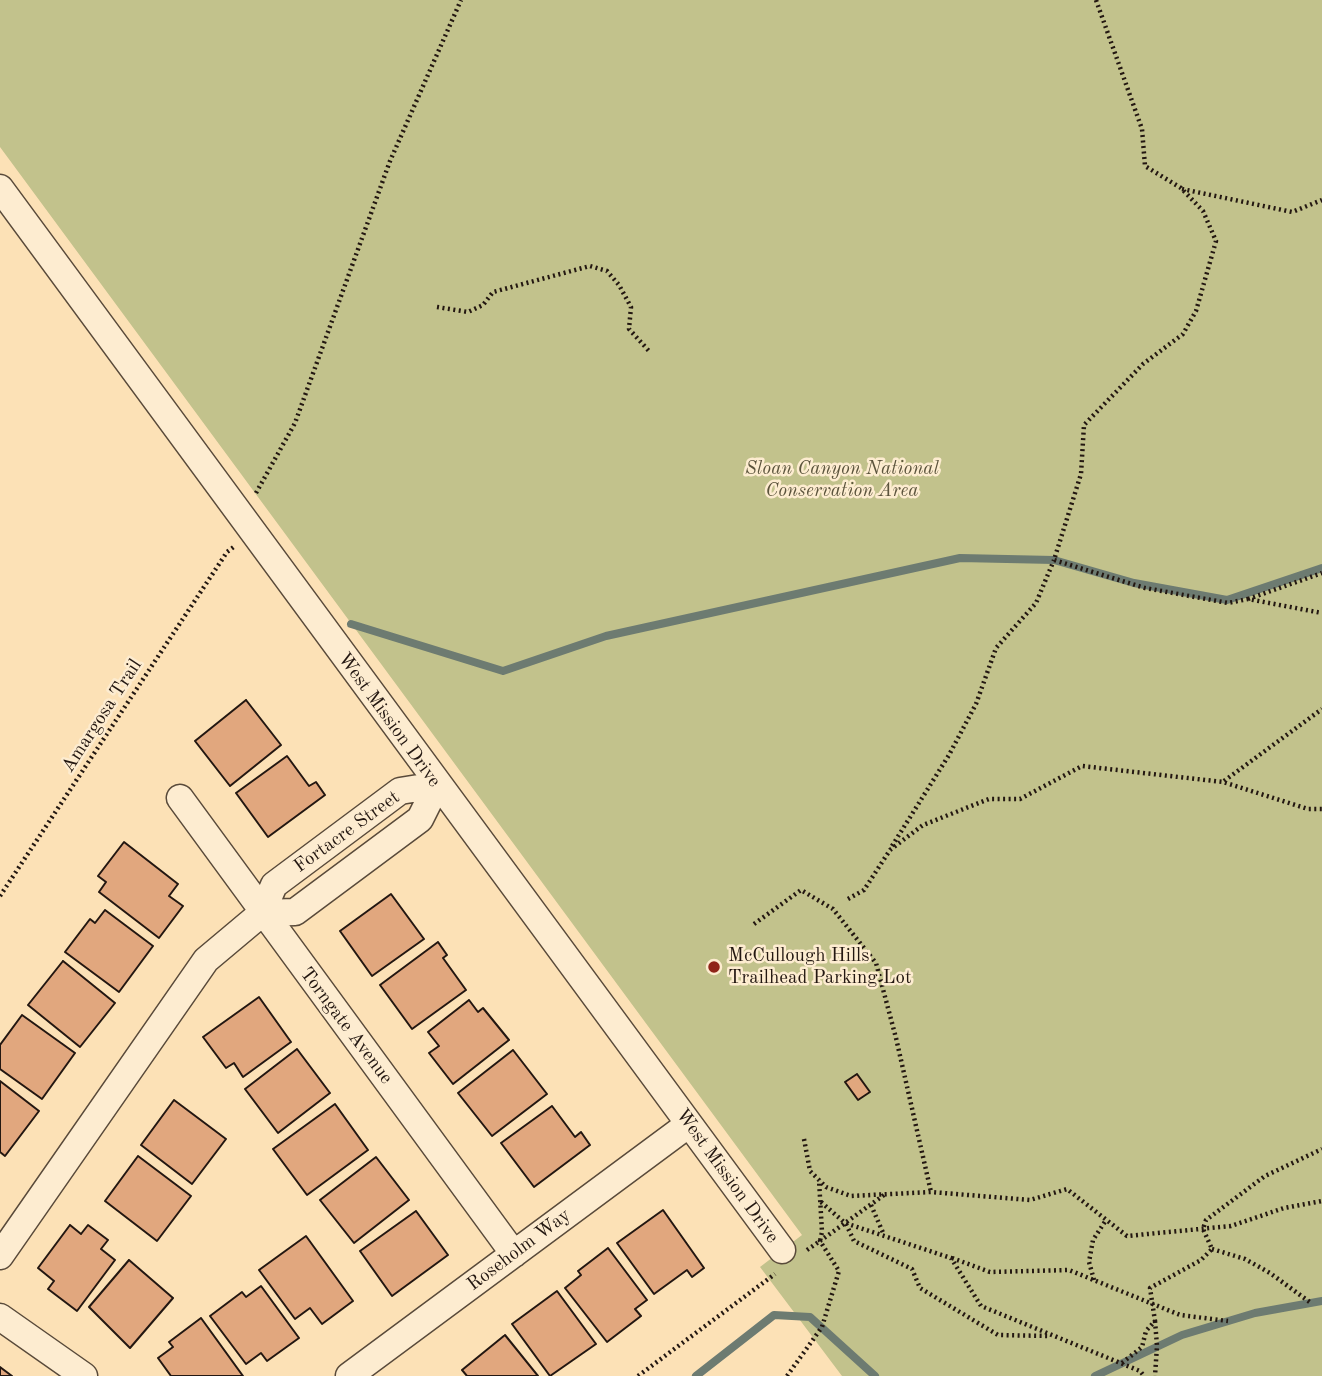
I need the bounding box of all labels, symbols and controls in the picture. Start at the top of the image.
park label: Sloan Canyon National Conservation Area [745,458,939,502]
street label: West Mission Drive [333,648,445,792]
street label: Amargosa Trail [57,655,147,777]
street label: Fortacre Street [290,786,404,878]
place label: McCullough Hills Trailhead Parking Lot [728,945,912,989]
marker: McCullough Hills Trailhead Parking Lot [706,959,722,975]
street label: Torngate Avenue [295,963,397,1089]
street label: West Mission Drive [671,1104,783,1248]
street label: Roseholm Way [463,1204,575,1296]

